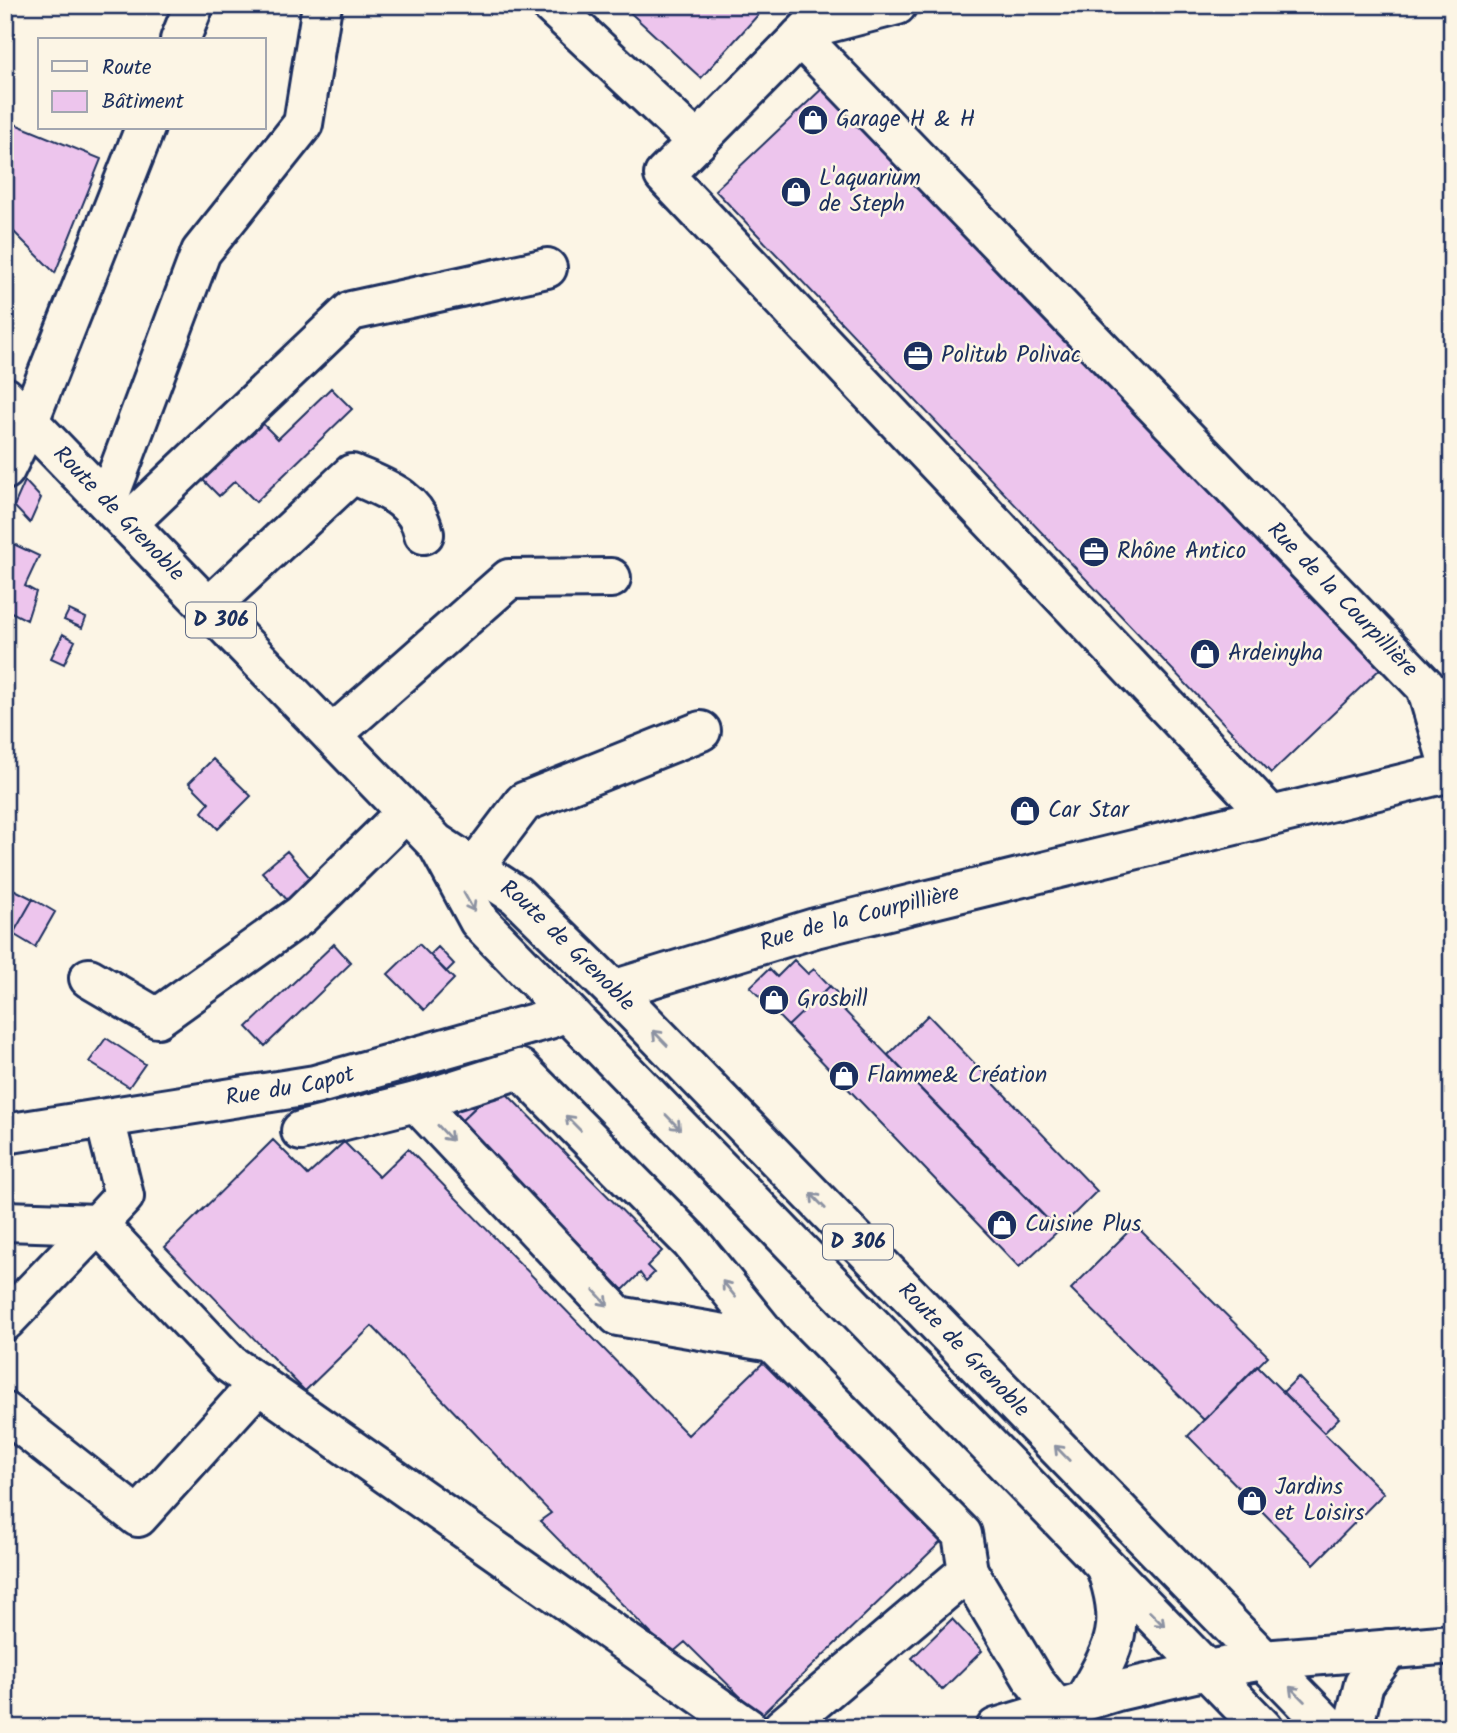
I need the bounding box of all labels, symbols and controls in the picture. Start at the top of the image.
legend [38,38,266,130]
text: Route [102,52,152,85]
text: Bâtiment [102,86,185,119]
place label: Garage H & H [836,102,975,138]
shop icon: Garage H & H [796,103,830,137]
place label: L'aquarium de Steph [819,161,921,223]
shop icon: L'aquarium de Steph [779,175,813,209]
place label: Politub Polivac [941,338,1081,374]
office icon: Politub Polivac [901,339,935,373]
street label: Route de Grenoble [44,438,193,590]
street label: Rue de la Courpillière [1258,514,1426,686]
place label: Rhône Antico [1117,534,1246,570]
office icon: Rhône Antico [1077,535,1111,569]
road number: D 306 [186,602,256,638]
place label: Ardeinyha [1228,636,1323,672]
shop icon: Ardeinyha [1188,637,1222,671]
place label: Car Star [1048,793,1130,829]
shop icon: Car Star [1008,794,1042,828]
street label: Route de Grenoble [493,871,644,1021]
street label: Rue de la Courpillière [755,875,963,962]
one-way arrow [462,892,476,912]
place label: Grosbill [797,982,868,1018]
shop icon: Grosbill [757,983,791,1017]
one-way arrow [652,1030,669,1047]
street label: Rue du Capot [223,1056,360,1117]
place label: Flamme& Création [867,1058,1047,1094]
shop icon: Flamme& Création [827,1059,861,1093]
one-way arrow [665,1113,682,1130]
one-way arrow [565,1114,582,1131]
one-way arrow [437,1124,453,1142]
one-way arrow [810,1193,827,1210]
place label: Cuisine Plus [1025,1207,1142,1243]
shop icon: Cuisine Plus [985,1208,1019,1242]
road number: D 306 [823,1224,893,1260]
street label: Route de Grenoble [889,1274,1038,1427]
one-way arrow [721,1280,736,1298]
one-way arrow [593,1289,610,1306]
one-way arrow [1054,1444,1071,1461]
place label: Jardins et Loisirs [1275,1470,1365,1532]
shop icon: Jardins et Loisirs [1235,1484,1269,1518]
one-way arrow [1148,1610,1165,1627]
one-way arrow [1288,1685,1305,1702]

